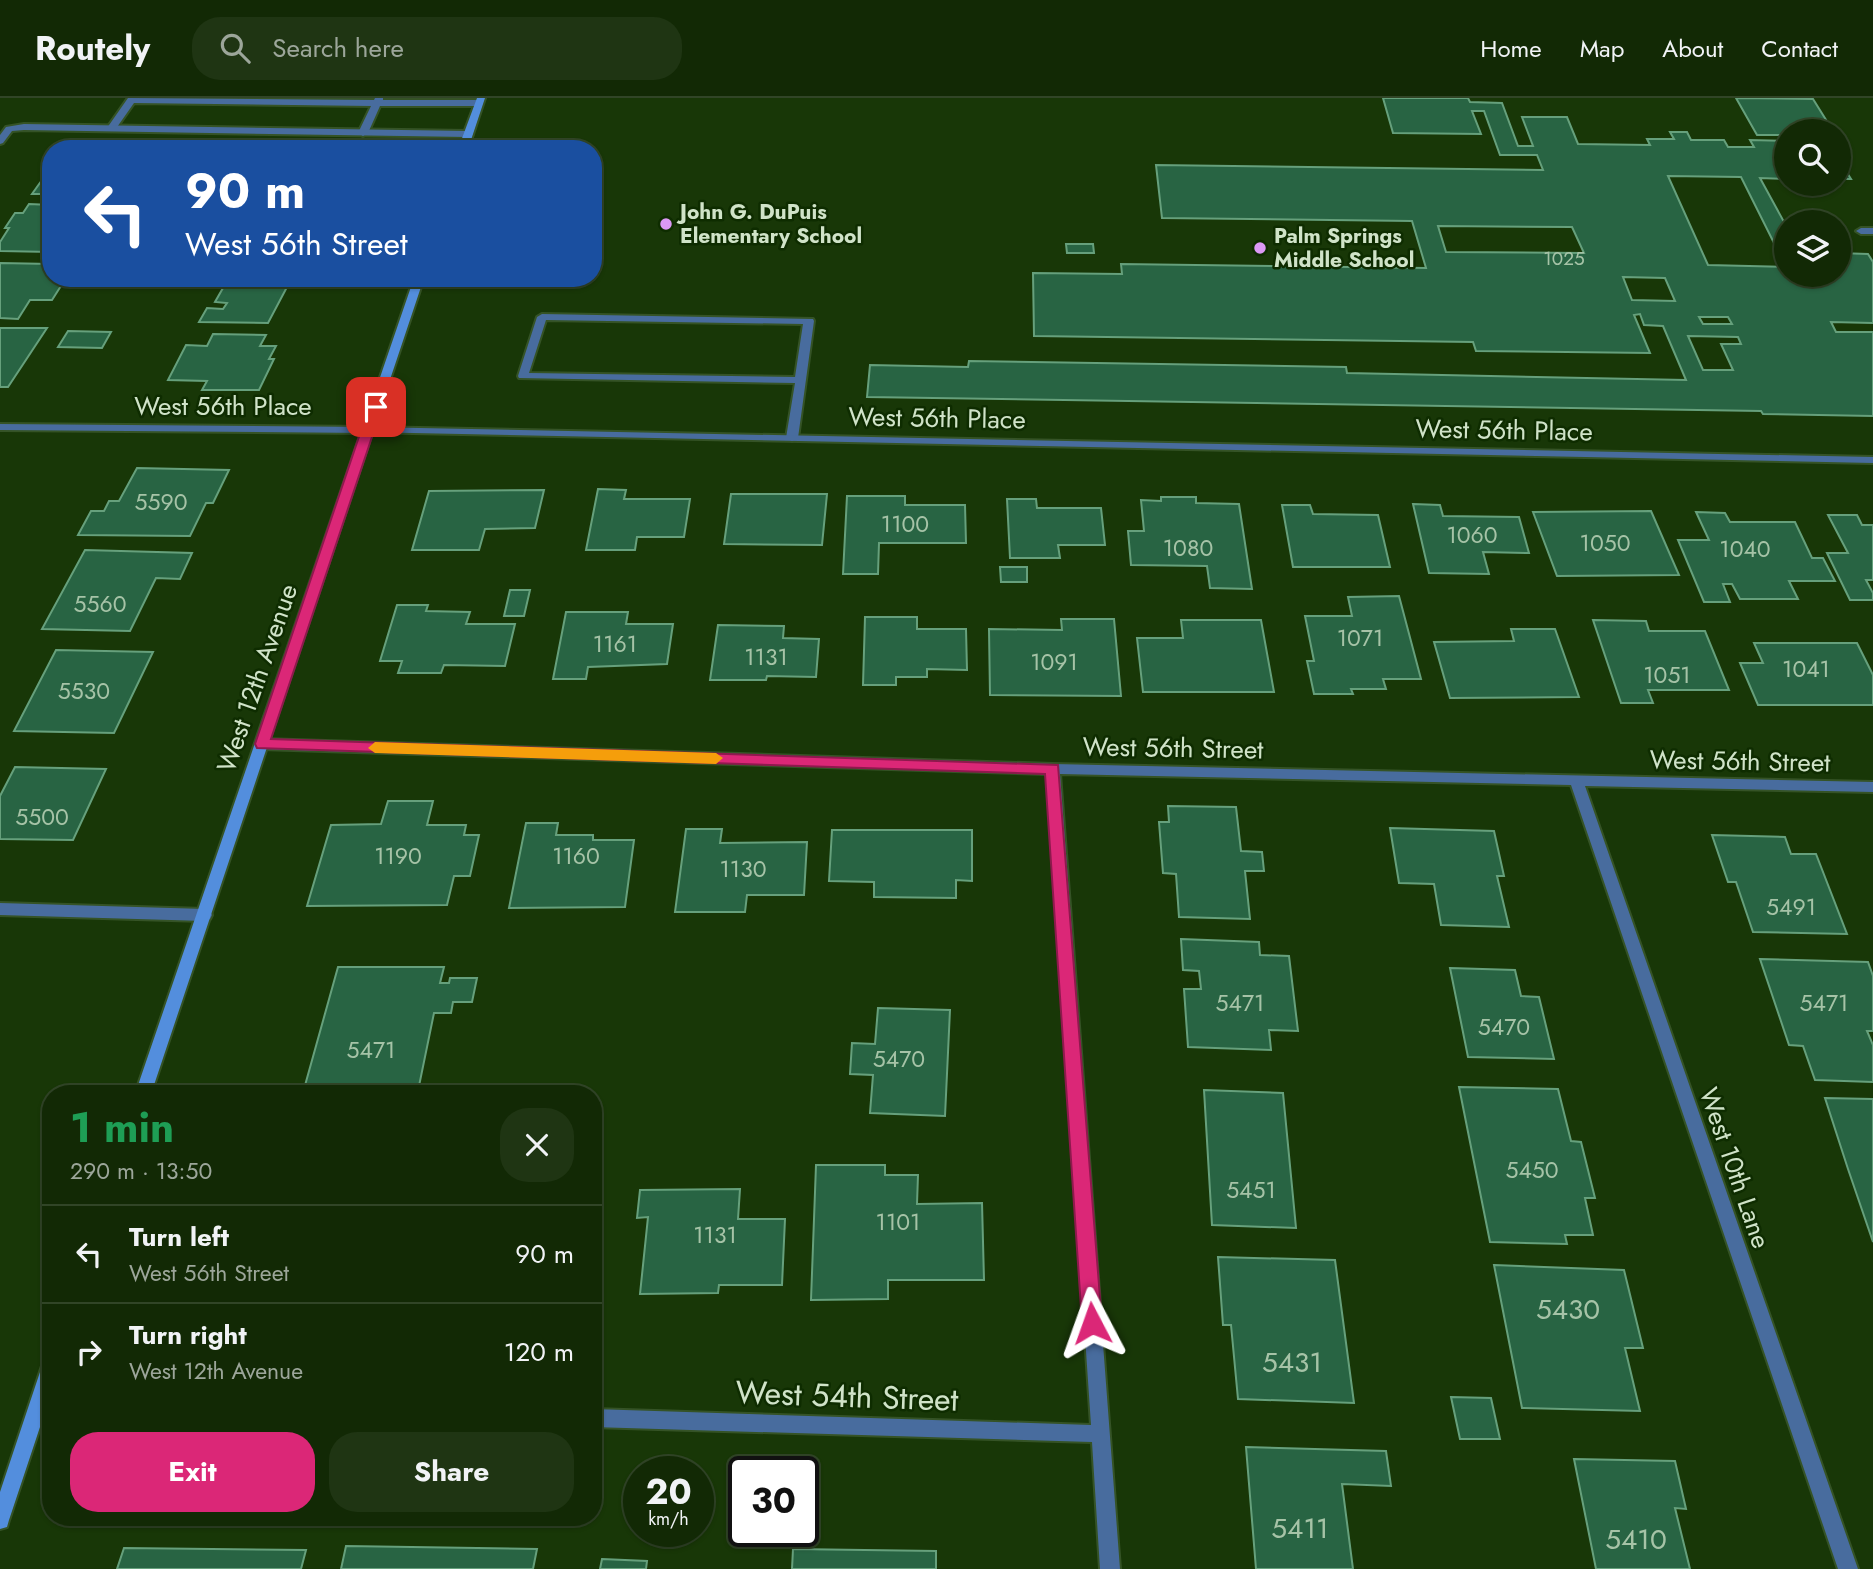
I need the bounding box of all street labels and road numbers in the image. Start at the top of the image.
street label: West 56th Place [134,387,312,425]
street label: West 56th Place [848,397,1026,439]
street label: West 56th Place [1415,409,1593,451]
street label: West 12th Avenue [207,579,307,777]
street label: West 56th Street [1082,727,1265,769]
street label: West 56th Street [1649,740,1832,782]
street label: West 10th Lane [1690,1082,1780,1254]
street label: West 54th Street [735,1369,960,1423]

